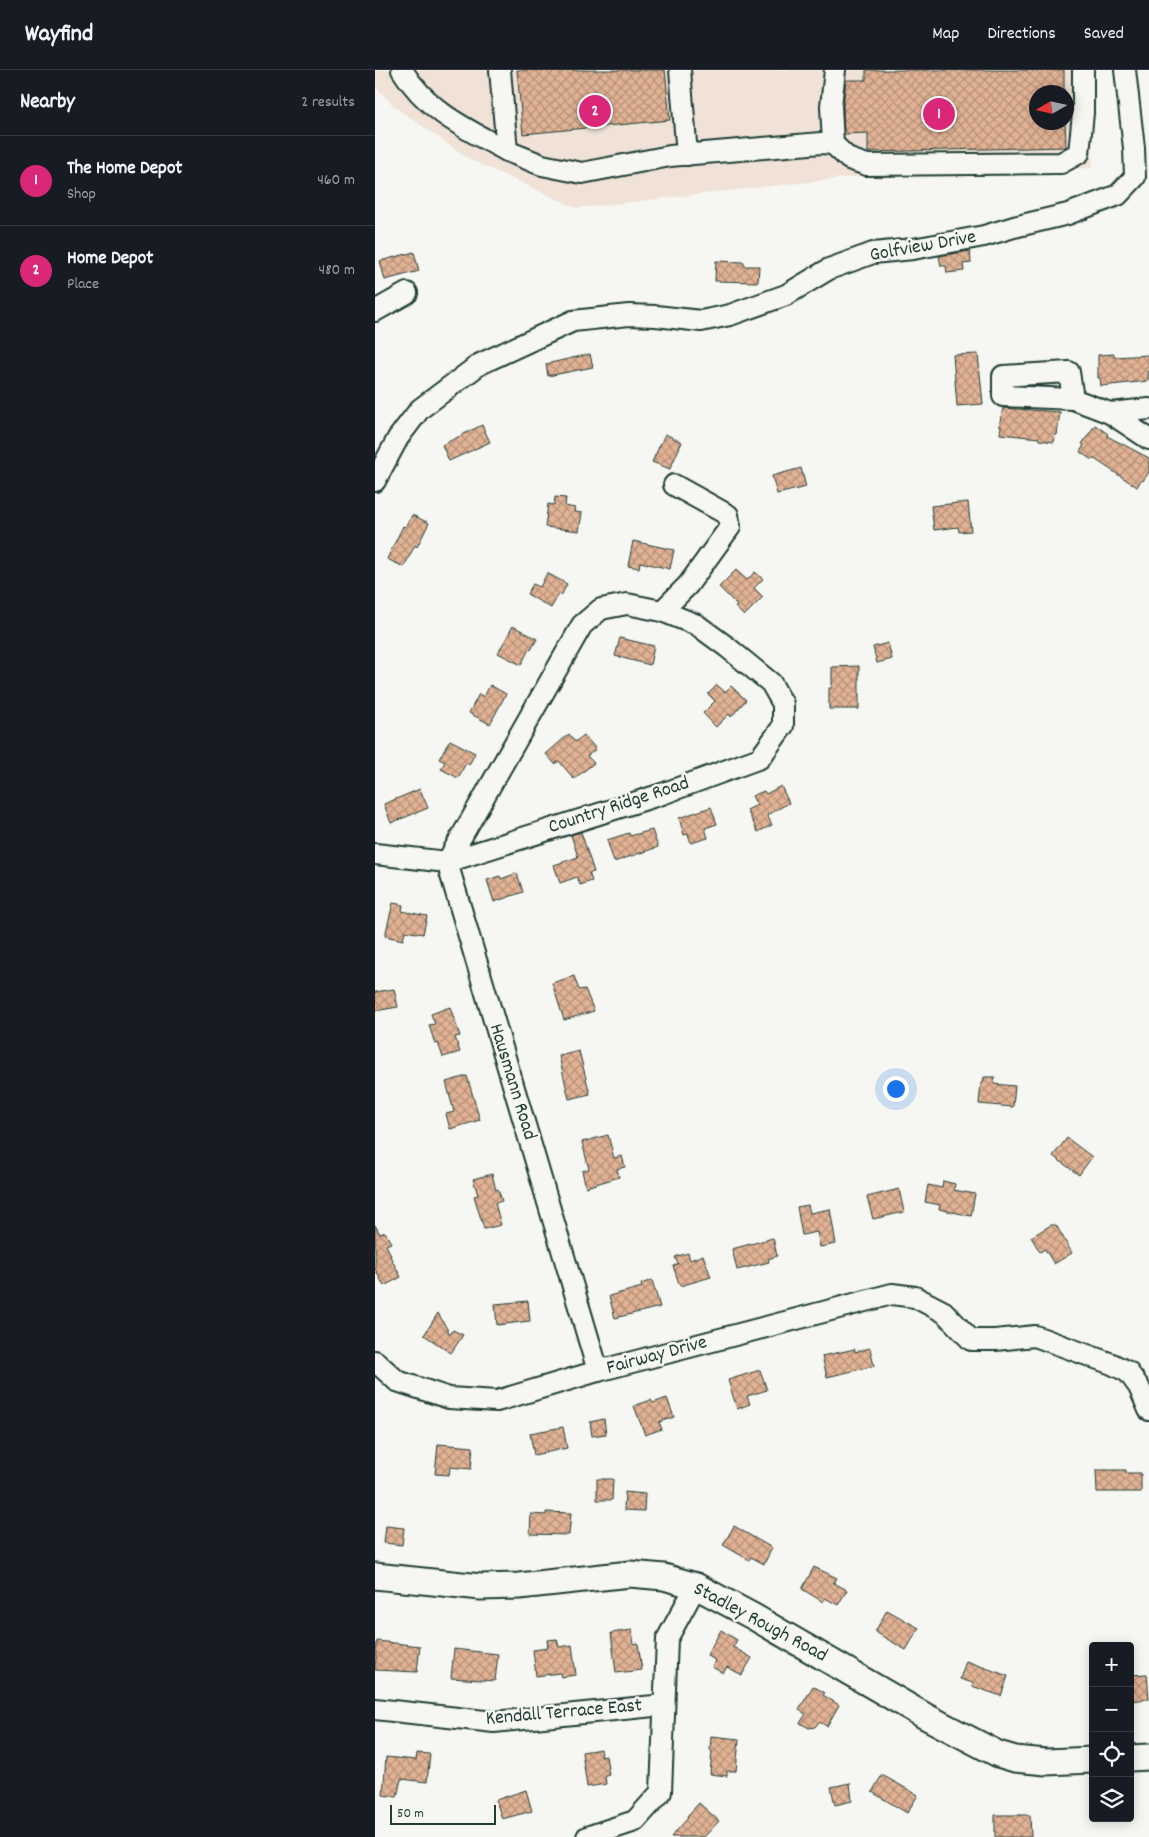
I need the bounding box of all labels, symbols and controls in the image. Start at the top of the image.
text: Wayfind [25,18,93,52]
text: Map [932,22,959,47]
text: Directions [987,22,1056,47]
text: Saved [1084,22,1124,47]
north arrow [1029,85,1074,130]
text: Nearby [20,88,75,118]
text: 2 results [301,91,355,114]
pin: 2 [579,92,611,130]
pin: 1 [923,95,955,133]
text: The Home Depot [67,156,182,183]
text: 1 [34,169,38,192]
text: 460 m [317,169,355,192]
text: Shop [67,183,96,206]
street label: Golfview Drive [868,224,979,270]
text: Home Depot [67,246,153,273]
text: 2 [33,259,40,282]
text: 480 m [319,259,355,282]
text: Place [67,273,99,296]
street label: Country Ridge Road [545,770,693,842]
street label: Hausmann Road [481,1020,543,1144]
your location [883,1076,909,1102]
street label: Fairway Drive [604,1329,710,1383]
street label: Stadley Rough Road [688,1576,832,1670]
map controls [1089,1642,1134,1822]
button: + [1089,1642,1134,1687]
button: − [1089,1687,1134,1732]
street label: Kendall Terrace East [485,1692,643,1734]
button: locate [1089,1732,1134,1777]
button: layers [1089,1777,1134,1822]
scale bar [390,1802,496,1825]
text: 50 m [397,1804,424,1824]

